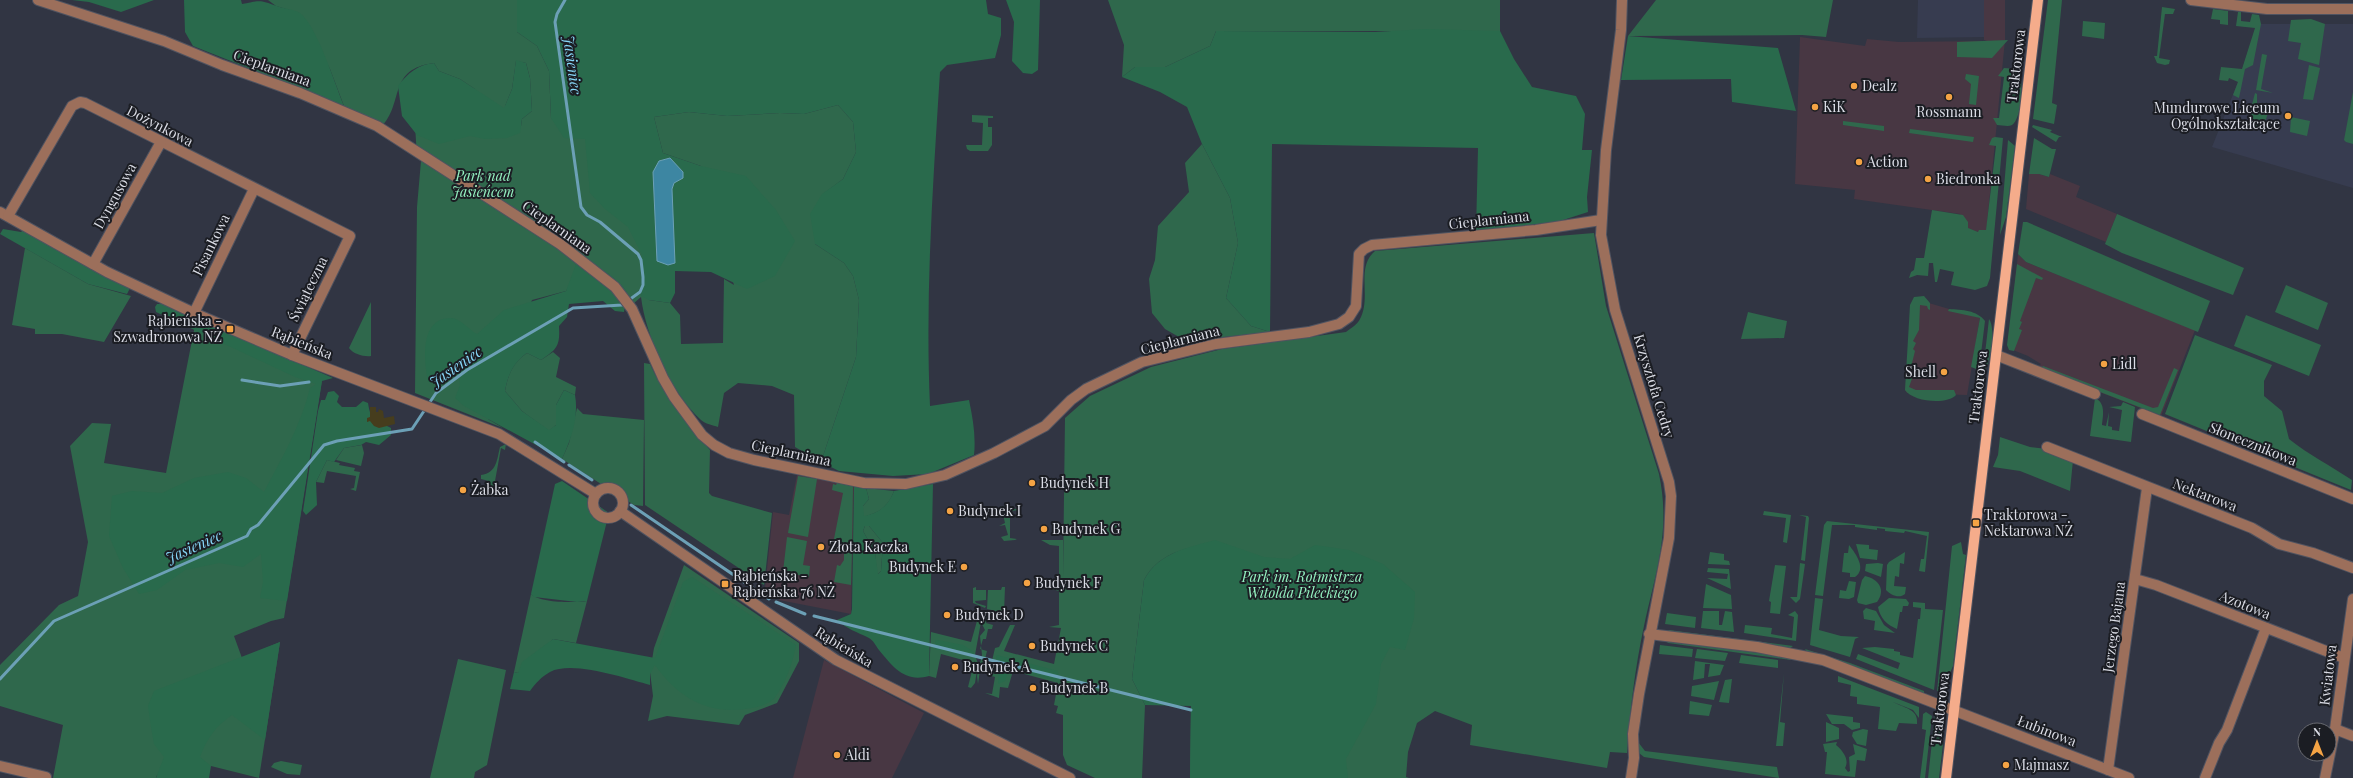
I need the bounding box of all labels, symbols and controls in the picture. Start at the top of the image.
street label: Traktorowa [2002,28,2029,104]
water label: Jasieniec [559,34,587,96]
street label: Cieplarniana [231,45,313,90]
place label: Dealz [1862,76,1897,95]
marker: Dealz [1849,81,1859,91]
marker: Rossmann [1944,92,1954,102]
place label: KiK [1823,97,1846,116]
place label: Mundurowe Liceum Ogólnokształcące [2154,98,2281,133]
street label: Dożynkowa [124,101,197,150]
marker: KiK [1810,102,1820,112]
place label: Rossmann [1916,102,1982,121]
marker: Mundurowe Liceum Ogólnokształcące [2283,111,2293,121]
place label: Action [1866,152,1908,171]
marker: Action [1854,157,1864,167]
street label: Dyngusowa [89,159,140,232]
park label: Park nad Jasieńcem [452,166,514,201]
place label: Biedronka [1936,169,2001,188]
marker: Biedronka [1923,174,1933,184]
street label: Cieplarniana [519,196,596,258]
street label: Cieplarniana [1448,206,1530,233]
street label: Pisankowa [187,211,234,279]
street label: Świąteczna [284,253,331,325]
place label: Rąbieńska - Szwadronowa NŻ [113,311,222,346]
street label: Cieplarniana [1138,321,1221,359]
street label: Rąbieńska [269,322,336,363]
marker: Rąbieńska - Szwadronowa NŻ [225,324,235,334]
street label: Krzysztofa Cedry [1630,332,1679,440]
water label: Jasieniec [425,341,486,391]
street label: Traktorowa [1964,349,1991,425]
place label: Lidl [2112,354,2136,373]
marker: Lidl [2099,359,2109,369]
place label: Shell [1905,362,1936,381]
marker: Shell [1939,367,1949,377]
street label: Słonecznikowa [2207,417,2300,470]
street label: Cieplarniana [750,435,833,470]
place label: Budynek H [1040,473,1110,492]
street label: Nektarowa [2170,474,2240,516]
marker: Budynek H [1027,478,1037,488]
place label: Żabka [471,480,509,499]
marker: Żabka [458,485,468,495]
place label: Budynek I [958,501,1022,520]
place label: Traktorowa - Nektarowa NŻ [1984,505,2073,540]
marker: Budynek I [945,506,955,516]
marker: Traktorowa - Nektarowa NŻ [1971,518,1981,528]
place label: Budynek G [1052,519,1121,538]
marker: Budynek G [1039,524,1049,534]
water label: Jasieniec [162,525,225,567]
place label: Złota Kaczka [829,537,908,556]
marker: Złota Kaczka [816,542,826,552]
place label: Budynek E [889,557,956,576]
marker: Budynek E [959,562,969,572]
place label: Rąbieńska - Rąbieńska 76 NŻ [733,566,835,601]
park label: Park im. Rotmistrza Witolda Pileckiego [1241,567,1362,602]
place label: Budynek F [1035,573,1102,592]
marker: Budynek F [1022,578,1032,588]
marker: Rąbieńska - Rąbieńska 76 NŻ [720,579,730,589]
street label: Jerzego Bajana [2098,580,2129,675]
street label: Azotowa [2216,585,2274,623]
place label: Budynek D [955,605,1024,624]
marker: Budynek D [942,610,952,620]
street label: Rąbieńska [812,622,877,671]
place label: Budynek C [1040,636,1108,655]
marker: Budynek C [1027,641,1037,651]
street label: Kwiatowa [2314,643,2341,706]
place label: Budynek A [963,657,1030,676]
marker: Budynek A [950,662,960,672]
street label: Traktorowa [1926,671,1953,747]
place label: Budynek B [1041,678,1109,697]
marker: Budynek B [1028,683,1038,693]
street label: Łubinowa [2015,711,2080,751]
north arrow [2297,722,2337,762]
text: N [2313,724,2321,739]
place label: Aldi [844,745,870,764]
marker: Aldi [832,750,842,760]
place label: Majmasz [2014,755,2069,774]
marker: Majmasz [2001,760,2011,770]

